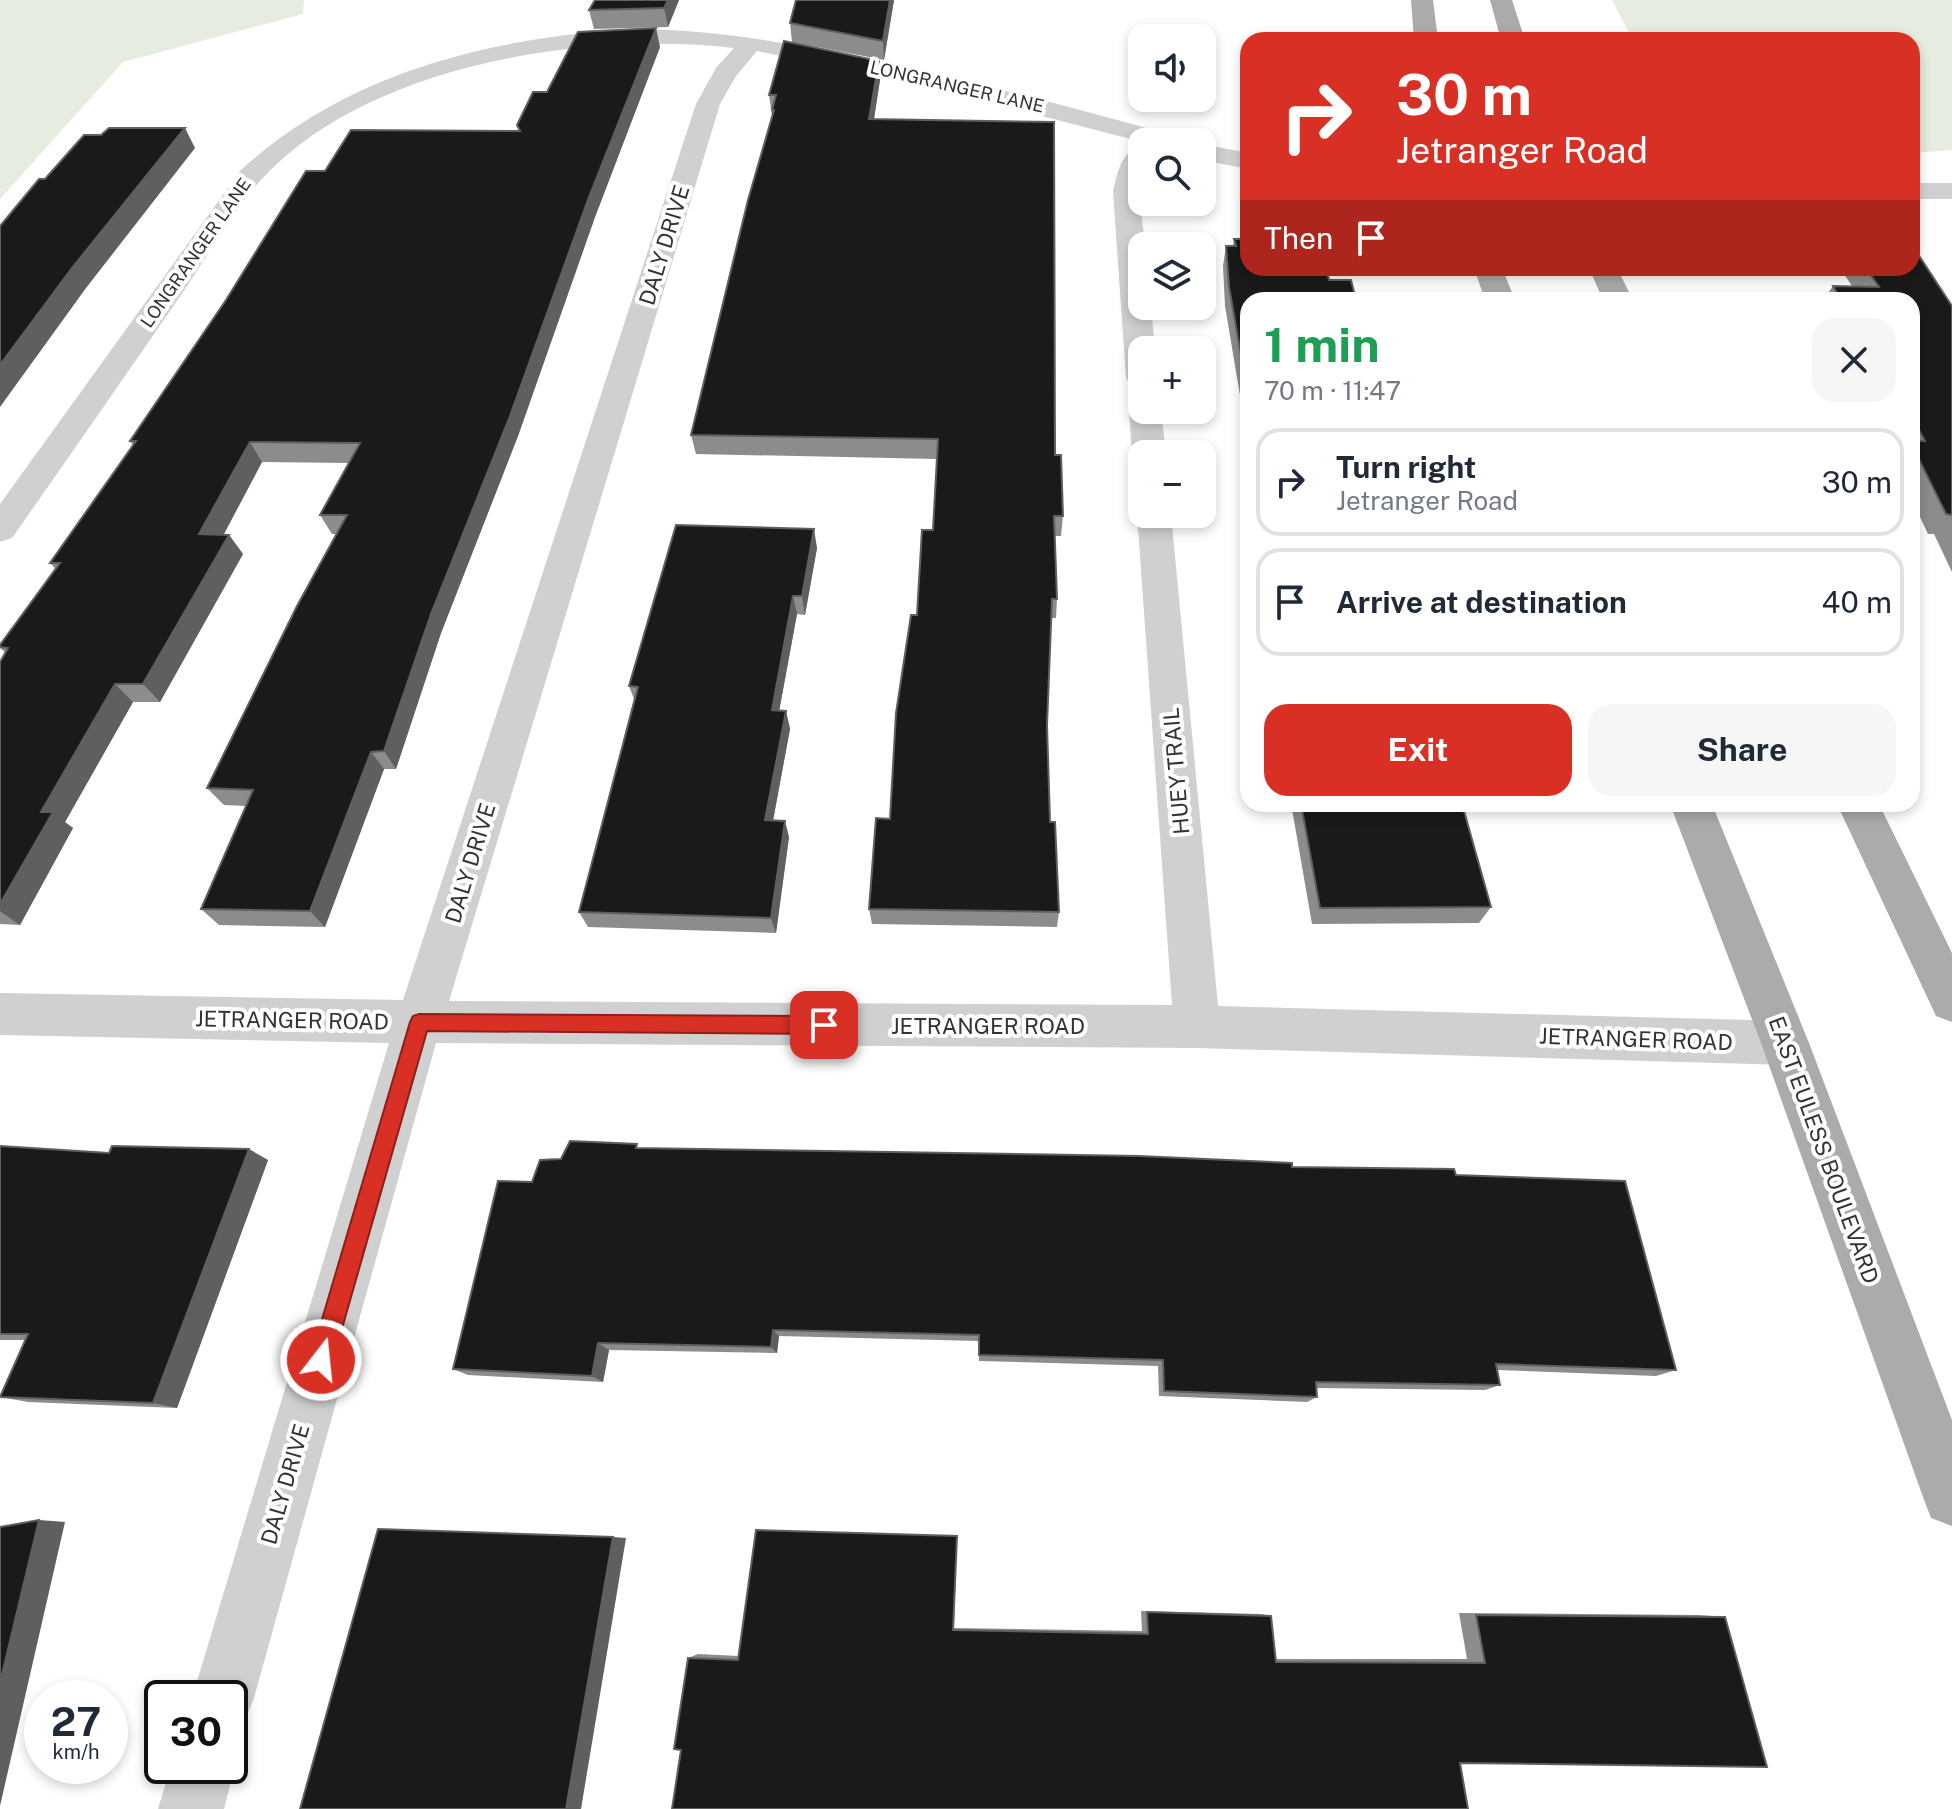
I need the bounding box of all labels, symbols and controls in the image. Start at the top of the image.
map controls [1128,24,1216,528]
button: sound [1128,24,1216,112]
street label: LONGRANGER LANE [868,56,1046,117]
text: 30 m [1396,62,1532,128]
icon: right [1264,64,1368,168]
button: search [1128,128,1216,216]
text: Jetranger Road [1396,129,1648,171]
street label: LONGRANGER LANE [136,174,255,332]
street label: DALY DRIVE [633,182,695,308]
icon: arrive [1349,216,1393,260]
text: Then [1264,220,1333,256]
button: layers [1128,232,1216,320]
text: 1 min [1264,316,1380,373]
button: close [1812,318,1896,402]
button: + [1128,336,1216,424]
text: 70 m · 11:47 [1264,375,1401,406]
button: − [1128,440,1216,528]
text: Turn right [1336,449,1476,485]
icon: right [1268,460,1312,504]
text: 30 m [1822,464,1892,500]
text: Jetranger Road [1336,485,1518,516]
icon: arrive [1268,580,1312,624]
text: Arrive at destination [1336,584,1627,620]
text: 40 m [1822,584,1892,620]
button: Exit [1264,704,1572,796]
button: Share [1588,704,1896,796]
street label: HUEY TRAIL [1158,706,1194,836]
street label: DALY DRIVE [439,800,501,926]
pin [790,991,858,1059]
icon: arrive [802,1003,846,1047]
street label: JETRANGER ROAD [195,1005,389,1035]
street label: JETRANGER ROAD [891,1013,1085,1039]
street label: EAST EULESS BOULEVARD [1763,1013,1885,1287]
street label: JETRANGER ROAD [1539,1023,1733,1055]
position arrow [279,1318,363,1402]
street label: DALY DRIVE [255,1421,315,1547]
speed limit sign: 30 [144,1680,248,1784]
text: 27 [51,1698,101,1745]
text: km/h [52,1740,100,1764]

